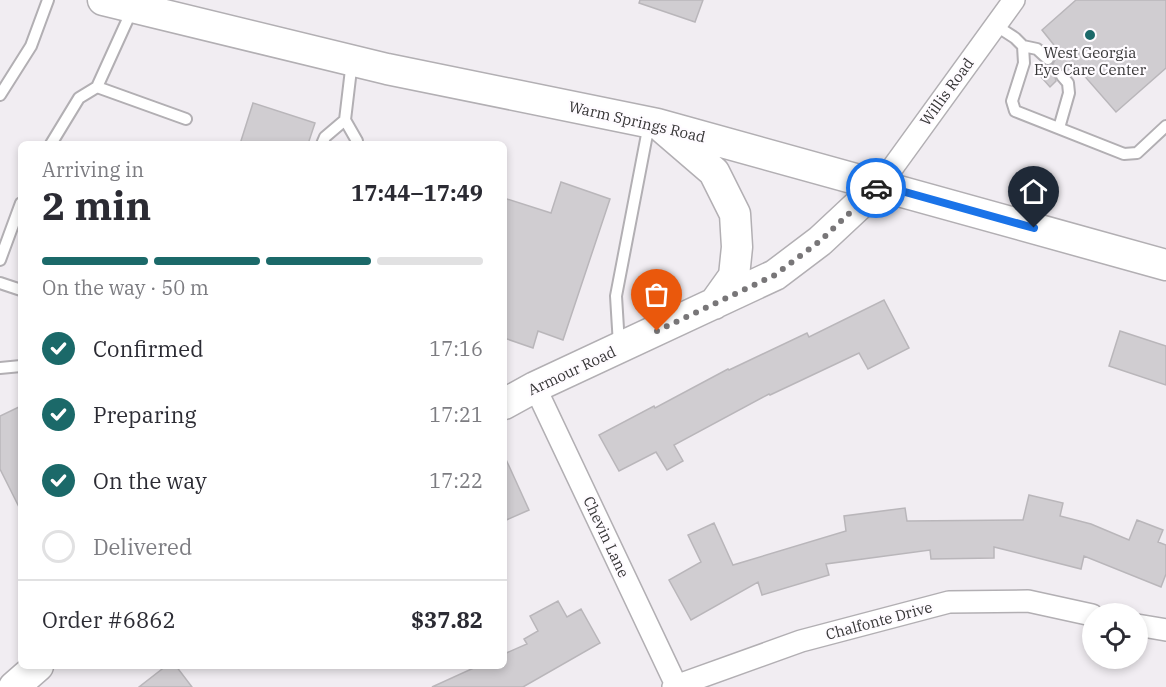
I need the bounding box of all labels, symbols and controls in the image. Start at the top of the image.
marker: West Georgia Eye Care Center [1083,28,1097,42]
place label: West Georgia Eye Care Center [1034,43,1146,79]
street label: Willis Road [916,54,978,129]
street label: Warm Springs Road [567,97,707,147]
text: Arriving in [42,156,144,183]
courier [846,158,906,218]
pin [1008,166,1059,228]
icon: car [860,172,893,205]
icon: home [1017,175,1050,208]
text: 17:44–17:49 [351,178,483,207]
text: 2 min [42,180,151,231]
pin [631,269,682,331]
text: On the way · 50 m [42,274,209,301]
icon: bag [640,278,673,311]
icon: check [42,332,75,365]
text: Confirmed [93,334,204,363]
text: 17:16 [429,335,483,362]
street label: Armour Road [525,342,619,399]
icon: check [42,398,75,431]
text: Preparing [93,400,197,429]
text: 17:21 [429,401,483,428]
icon: check [42,464,75,497]
text: On the way [93,466,207,495]
text: 17:22 [429,467,483,494]
street label: Chevin Lane [579,493,634,581]
text: Delivered [93,532,192,561]
street label: Chalfonte Drive [824,597,934,644]
map controls [1082,603,1148,669]
button: locate [1082,603,1148,669]
text: Order #6862 [42,605,176,634]
text: $37.82 [411,605,483,634]

